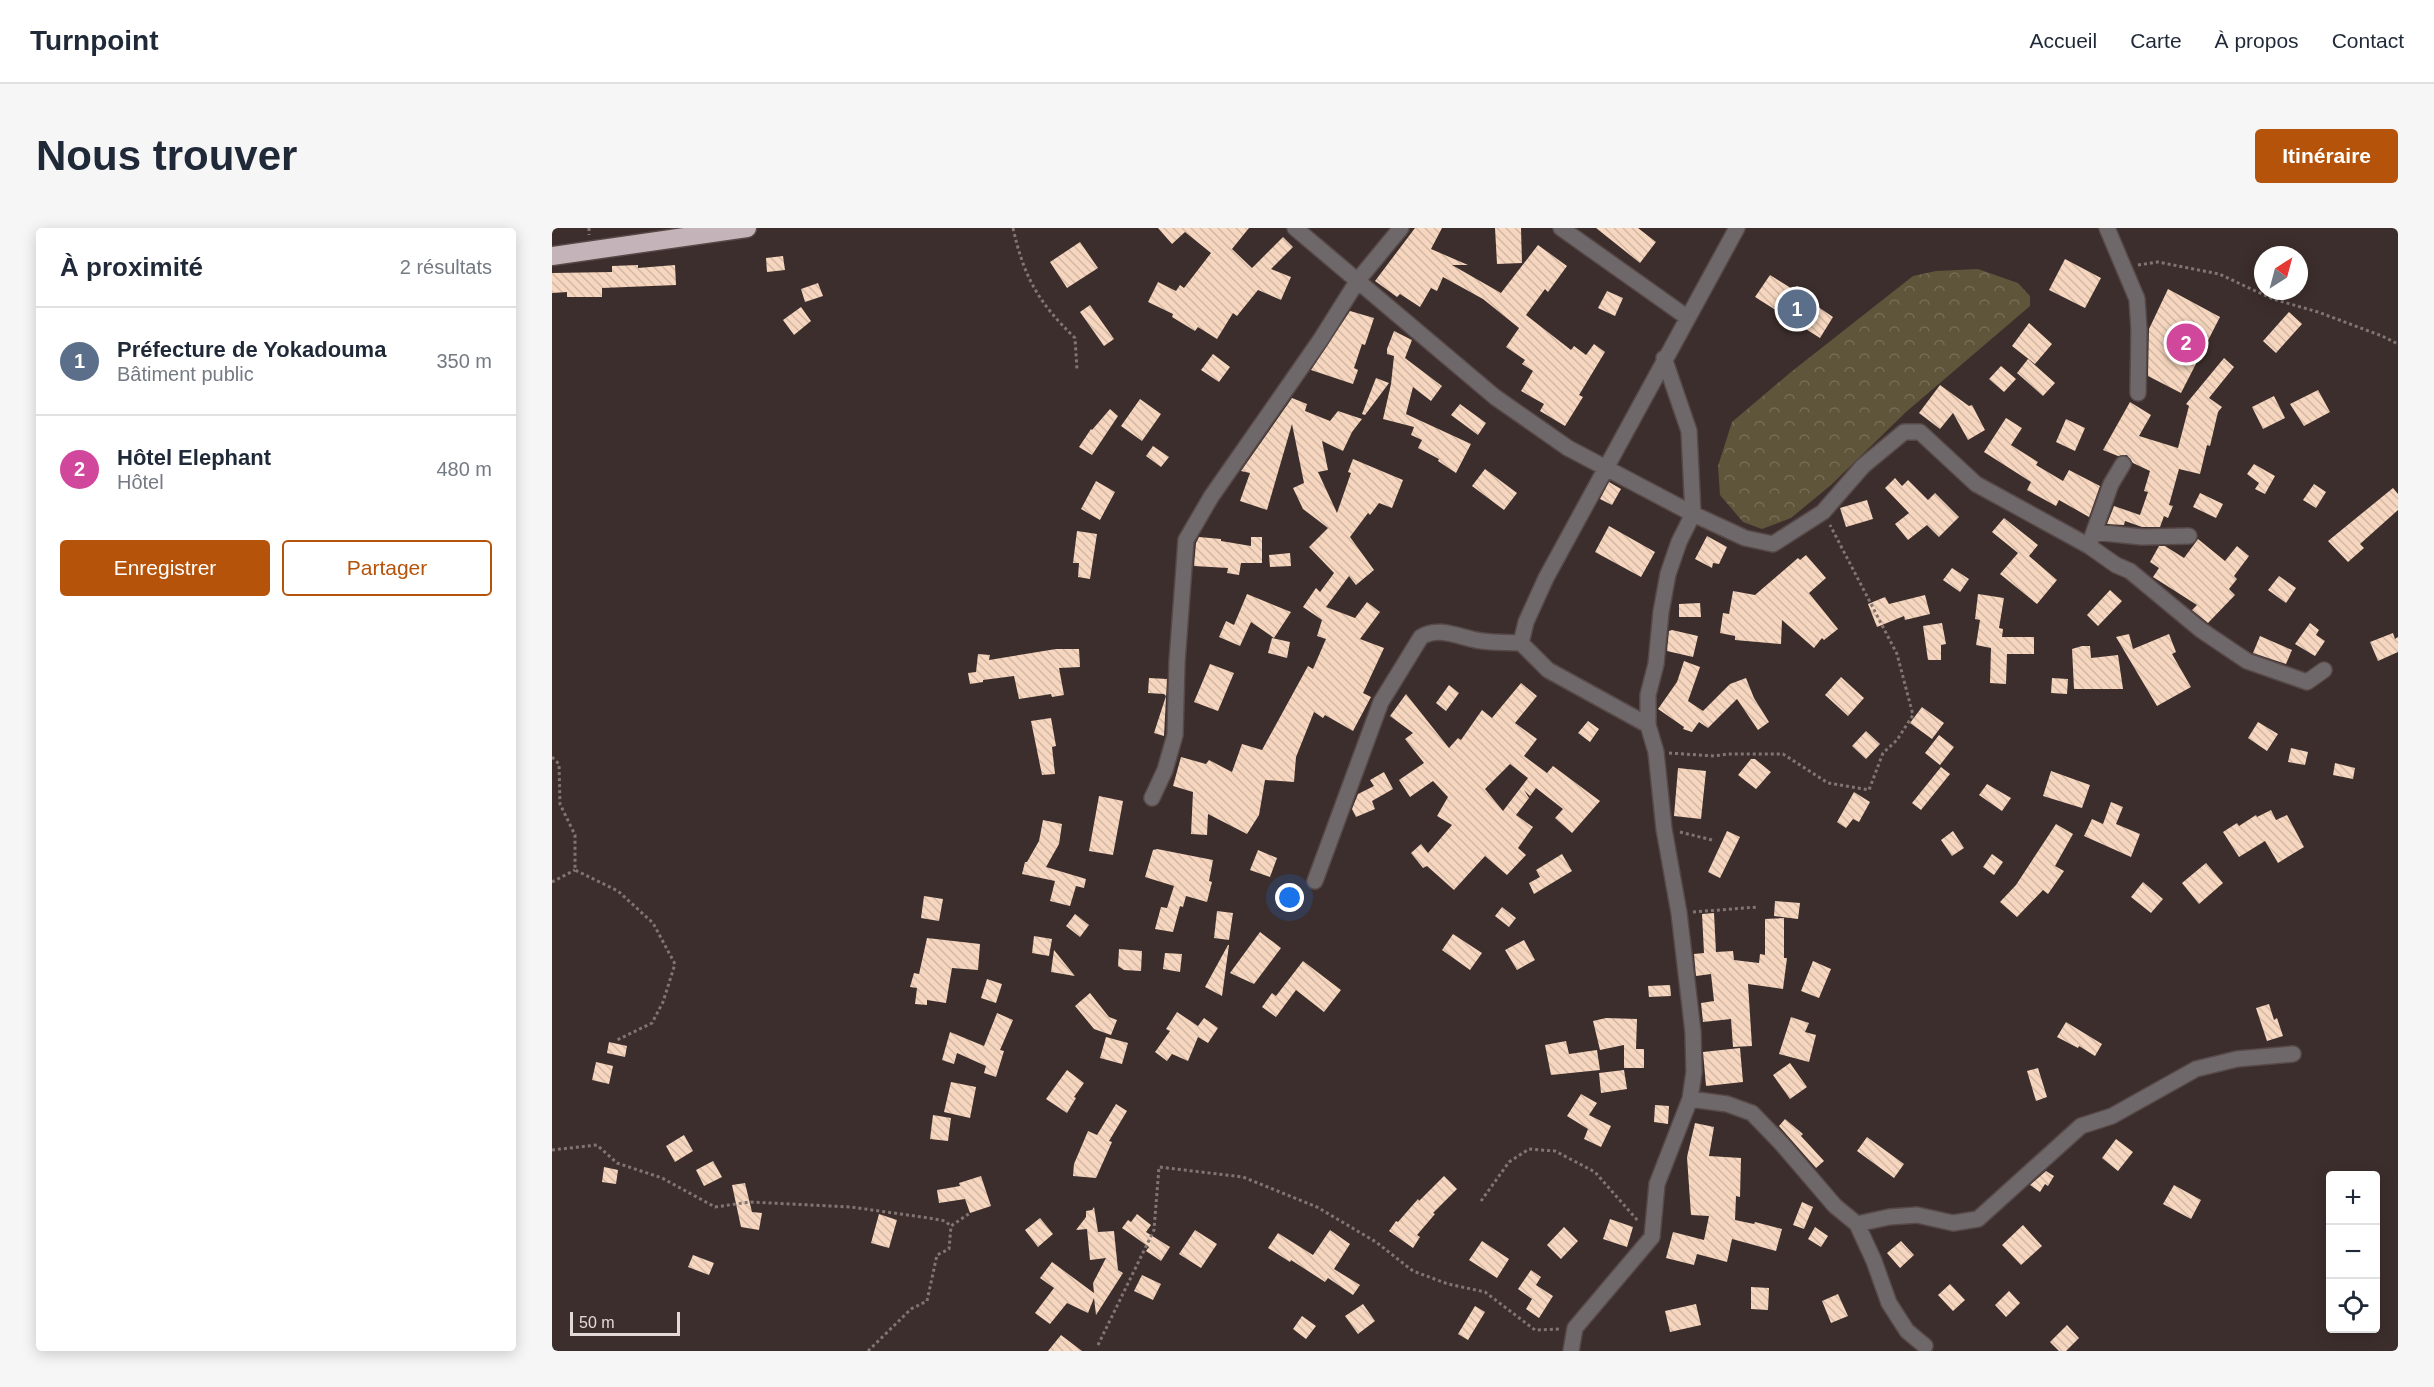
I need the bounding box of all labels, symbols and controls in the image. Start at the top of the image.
text: Turnpoint [30,25,159,56]
text: Accueil [2030,29,2097,52]
text: Carte [2130,29,2182,52]
text: À propos [2215,29,2299,52]
text: Contact [2332,29,2404,52]
button: Itinéraire [2255,129,2398,183]
text: Nous trouver [36,132,297,179]
north arrow [2254,246,2308,300]
text: À proximité [60,252,203,282]
text: 2 résultats [400,256,492,278]
pin: 1 [1778,286,1816,332]
pin: 2 [2166,320,2206,366]
text: Préfecture de Yokadouma [117,337,386,362]
text: 1 [74,350,85,372]
text: 350 m [436,350,492,372]
text: Bâtiment public [117,363,254,385]
text: Hôtel Elephant [117,445,271,470]
text: 2 [74,458,85,480]
text: 480 m [436,458,492,480]
text: Hôtel [117,471,164,493]
button: Enregistrer [60,540,270,596]
button: Partager [282,540,492,596]
your location [1275,883,1304,912]
map controls [2326,1171,2380,1333]
button: + [2326,1171,2380,1225]
button: − [2326,1225,2380,1279]
button: locate [2326,1279,2380,1333]
scale bar [570,1309,680,1336]
text: 50 m [579,1314,615,1331]

